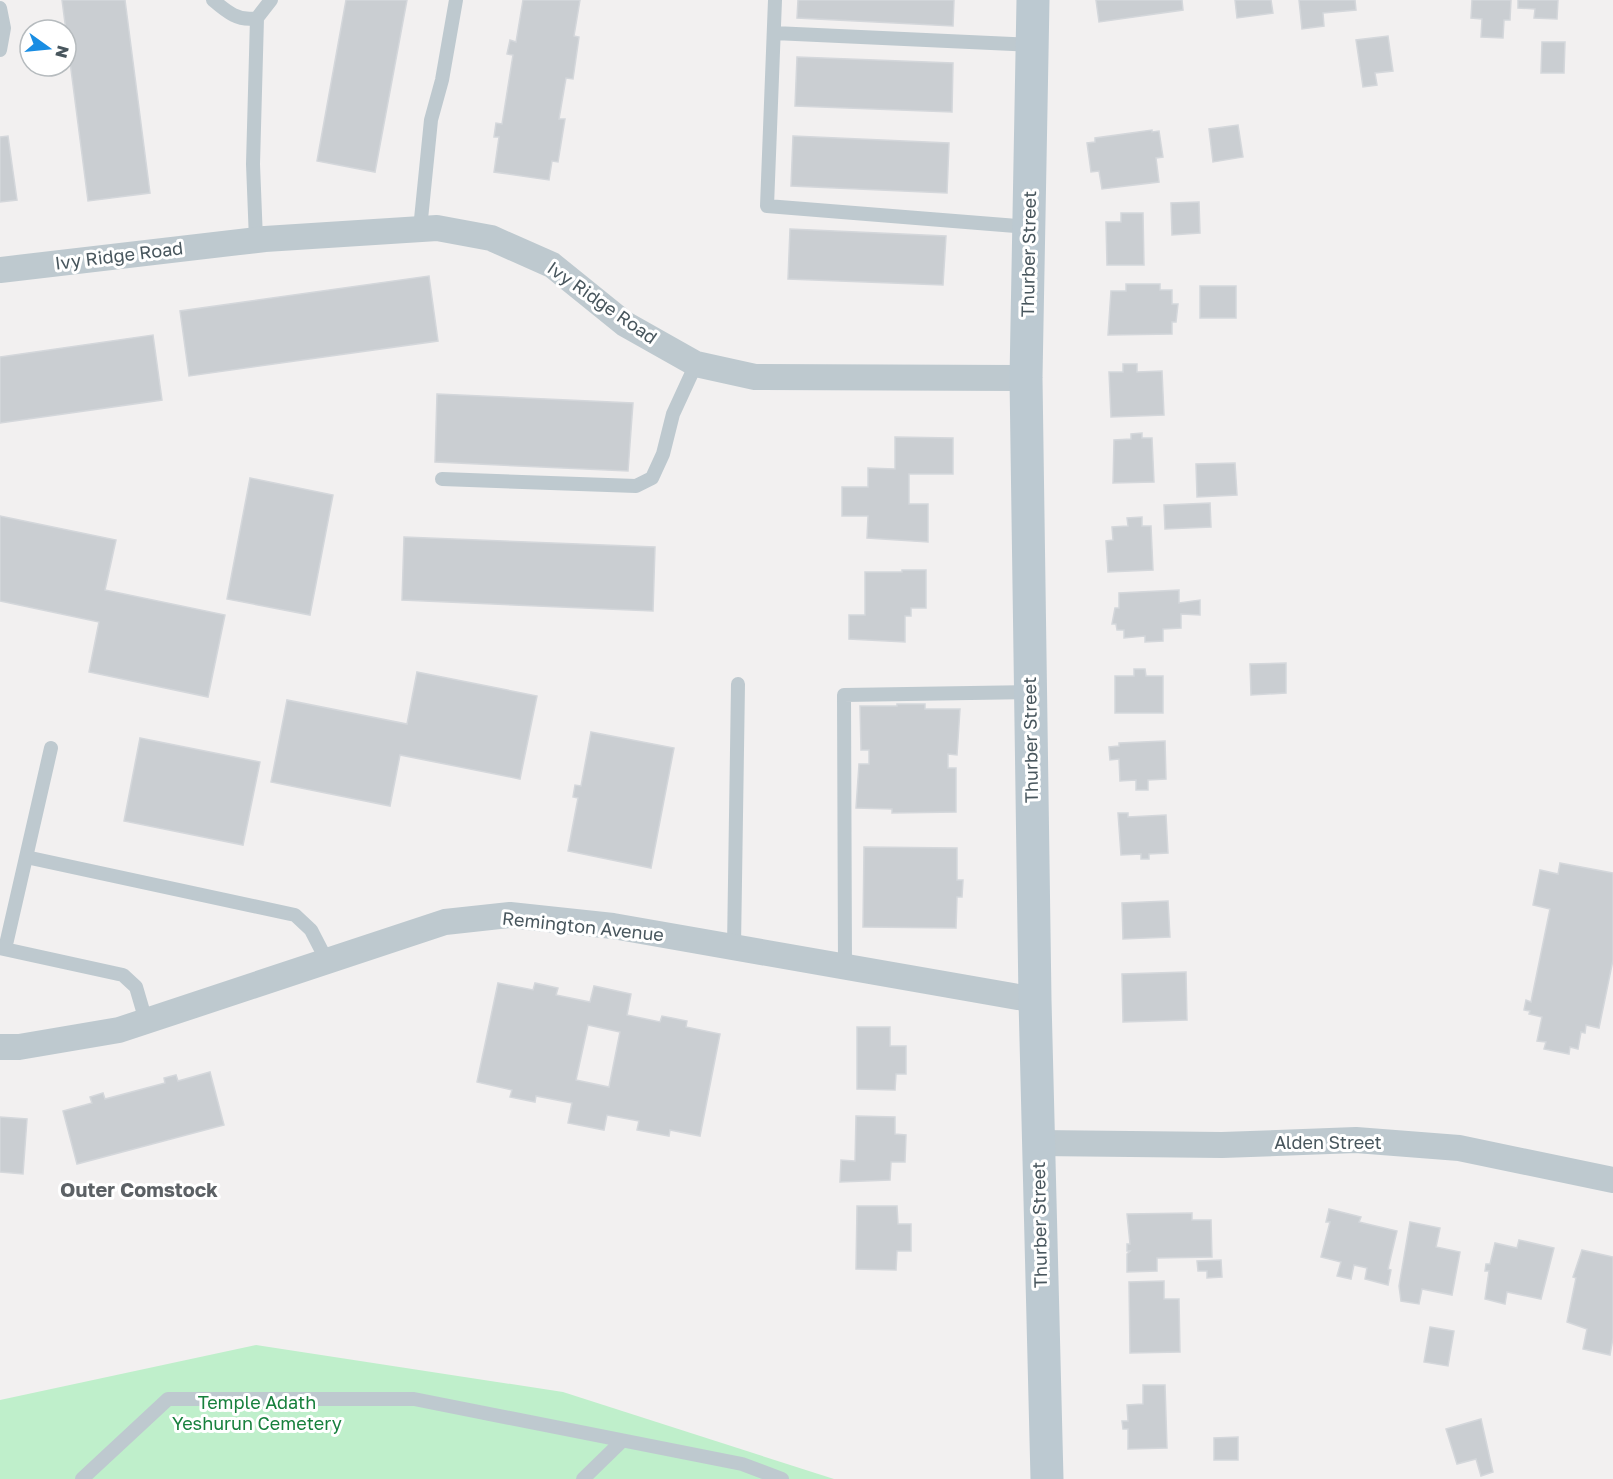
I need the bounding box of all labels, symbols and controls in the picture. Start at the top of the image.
north arrow [18,18,78,78]
text: N [51,43,74,60]
street label: Thurber Street [1016,191,1040,317]
street label: Ivy Ridge Road [53,236,184,274]
street label: Ivy Ridge Road [543,256,662,348]
street label: Thurber Street [1018,677,1042,803]
street label: Remington Avenue [501,907,665,945]
street label: Alden Street [1274,1131,1382,1153]
street label: Thurber Street [1027,1162,1051,1288]
district label: Outer Comstock [60,1177,218,1201]
park label: Temple Adath Yeshurun Cemetery [172,1391,342,1434]

